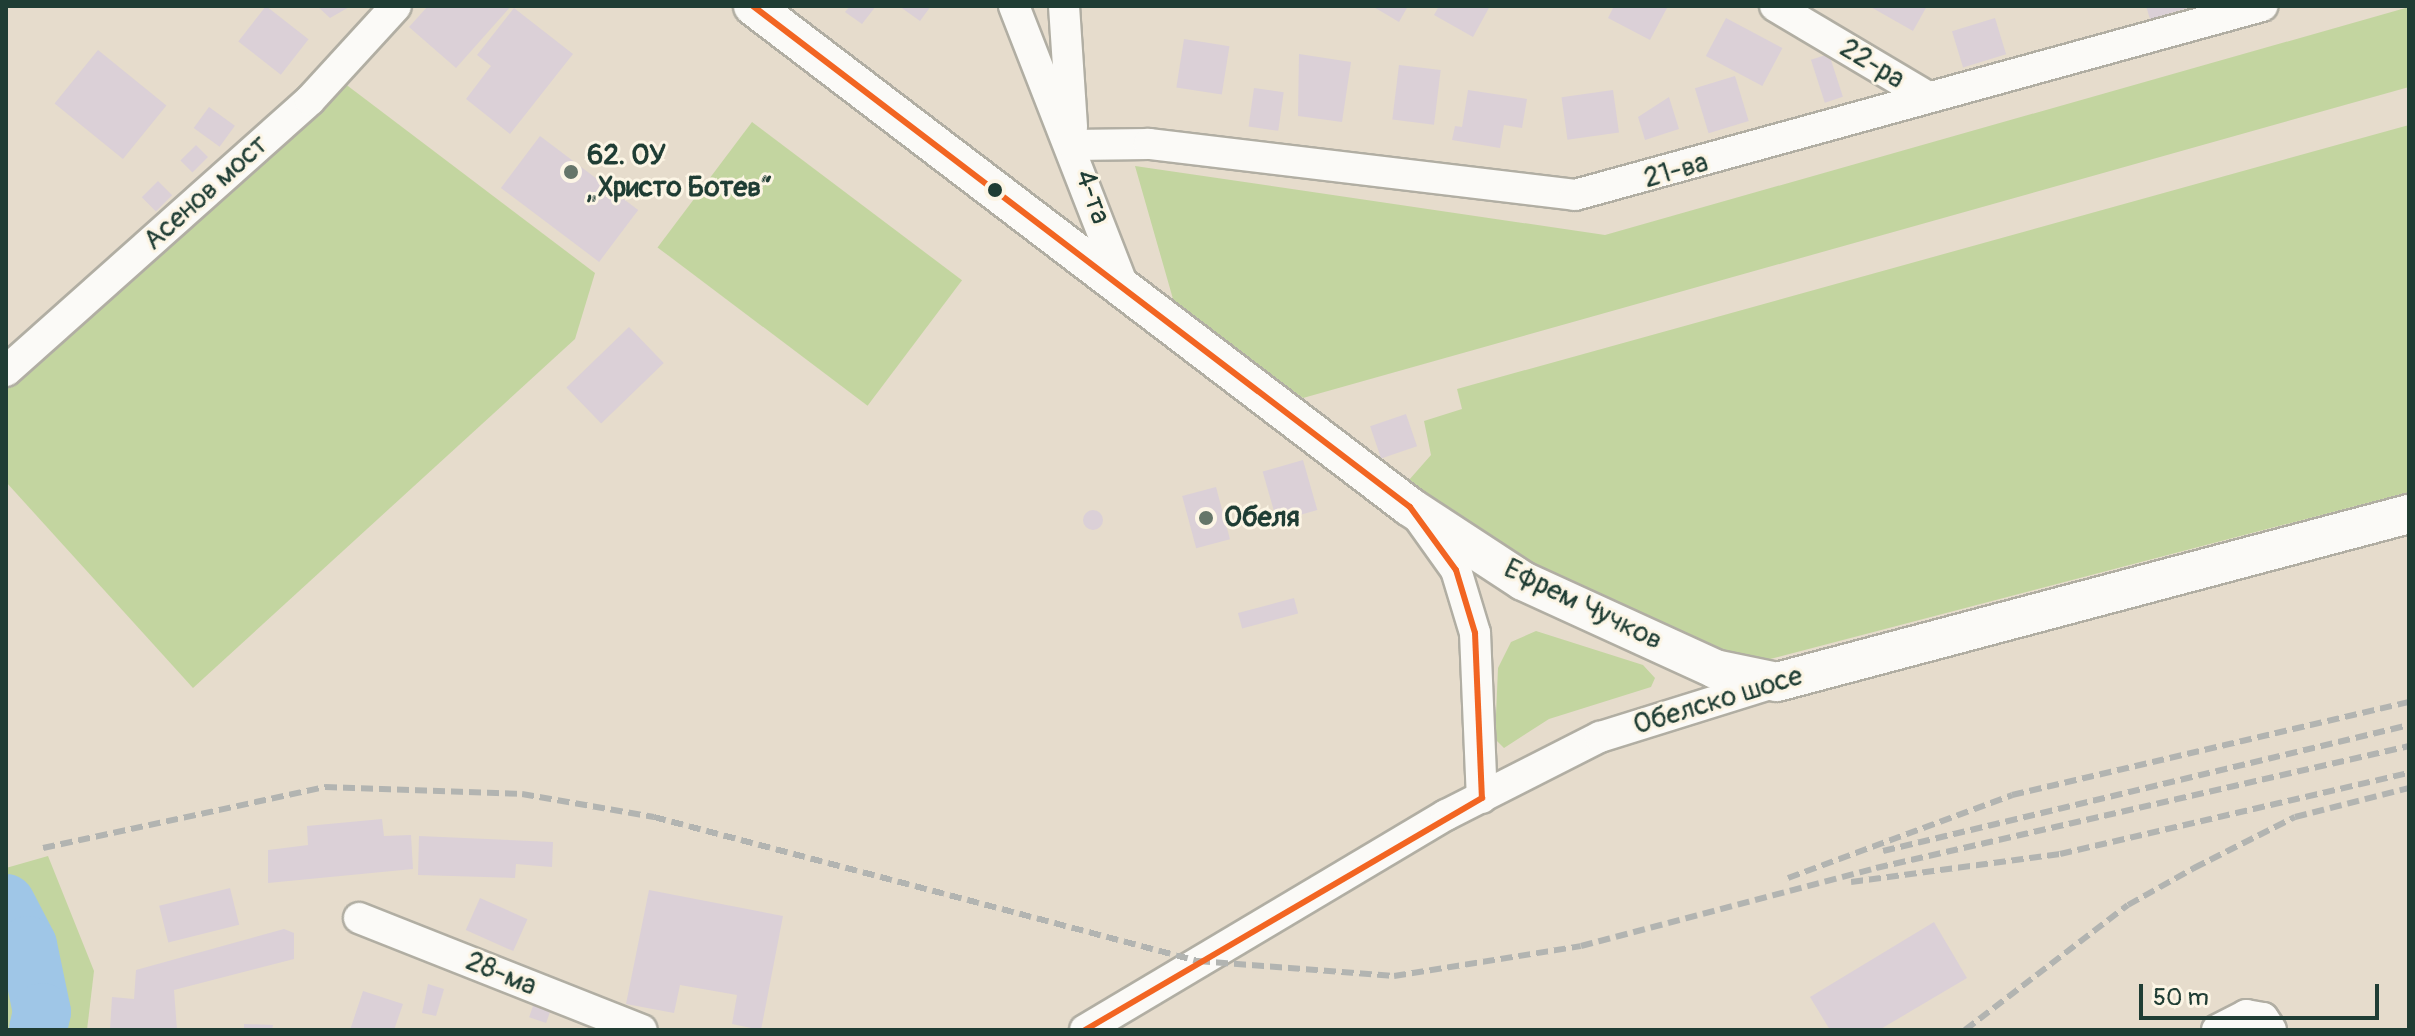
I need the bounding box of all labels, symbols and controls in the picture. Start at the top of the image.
street label: 22-ра [1834,32,1910,96]
street label: Асенов мост [137,128,275,258]
place label: 62. ОУ „Христо Ботев“ [587,139,773,205]
street label: 21-ва [1640,146,1712,196]
marker: 62. ОУ „Христо Ботев“ [562,163,580,181]
street label: 4-та [1067,165,1117,229]
unlabelled marker [987,182,1003,198]
place label: Обеля [1224,501,1300,535]
marker: Обеля [1195,507,1217,529]
street label: Ефрем Чучков [1498,552,1668,658]
street label: Обелско шосе [1629,659,1807,743]
street label: 28-ма [461,945,541,1003]
scale bar [2143,968,2383,1018]
text: 50 m [2153,983,2209,1012]

